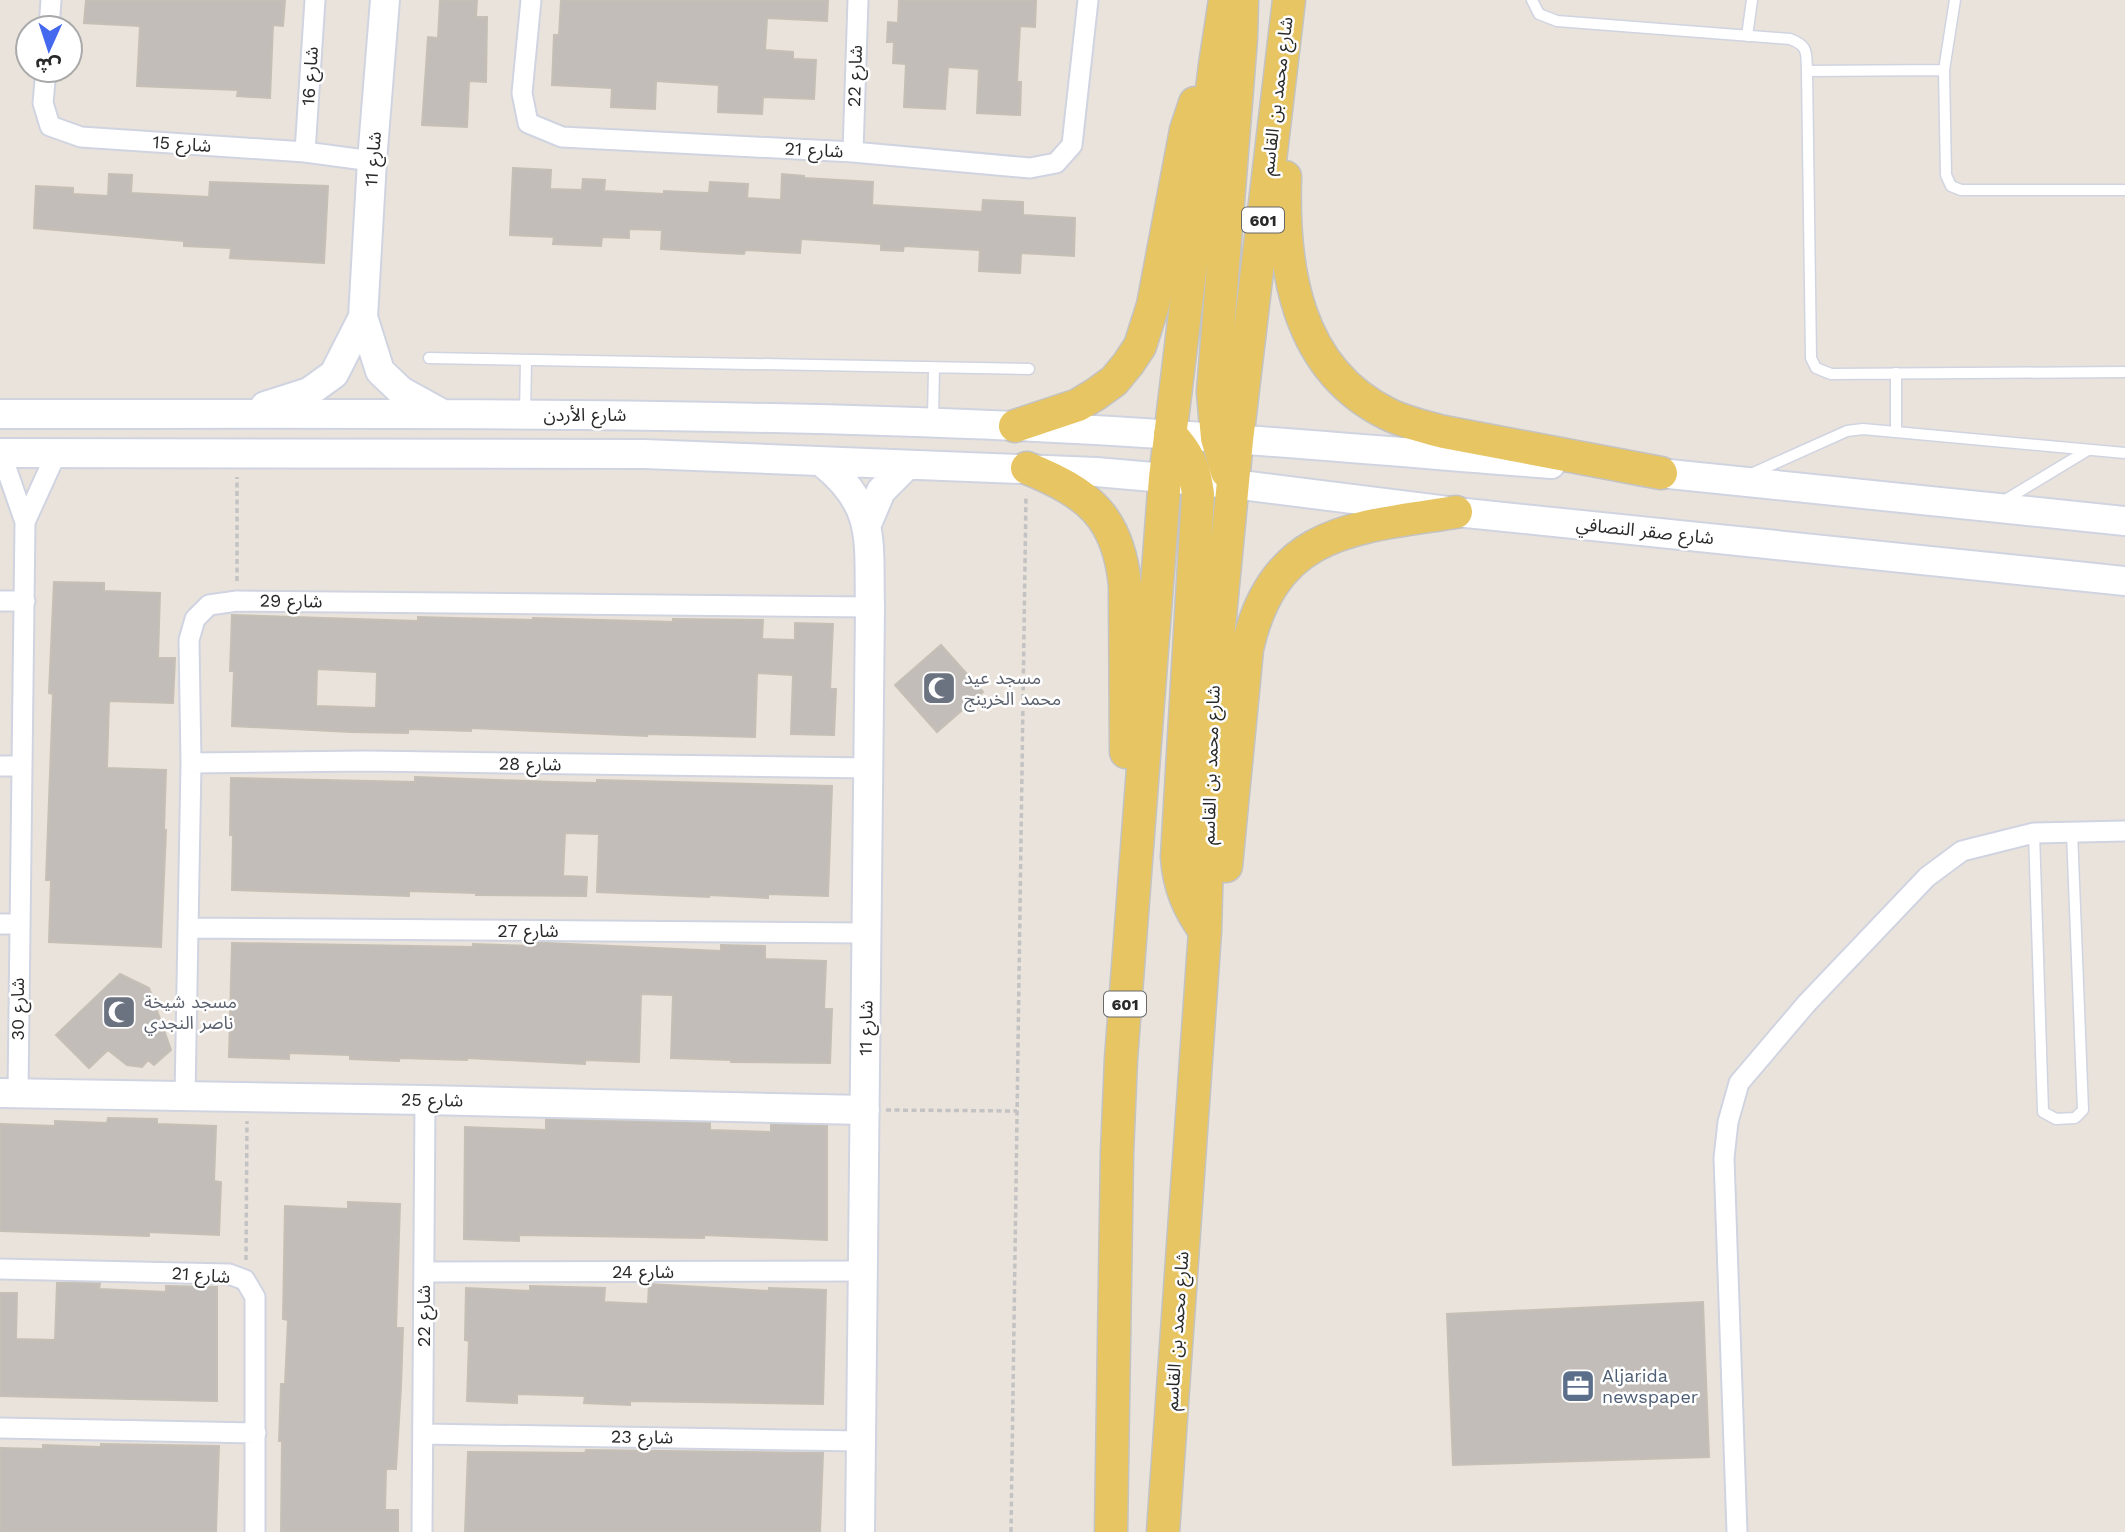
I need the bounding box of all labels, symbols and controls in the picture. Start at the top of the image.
north arrow [14,14,84,84]
street label: شارع محمد بن القاسم [1256,15,1301,177]
street label: شارع 22 [843,45,870,108]
street label: شارع 16 [297,46,326,107]
text: ش [35,53,62,78]
street label: شارع 15 [152,131,212,160]
street label: شارع 11 [360,131,389,188]
street label: شارع 21 [784,137,844,166]
road number: 601 [1242,208,1284,232]
street label: شارع الأردن [544,404,626,429]
street label: شارع صقر النصافي [1575,513,1715,552]
street label: شارع 29 [259,589,323,616]
place label: مسجد عيد محمد الخرينج [964,667,1061,712]
mosque icon: مسجد عيد محمد الخرينج [920,669,958,707]
street label: شارع محمد بن القاسم [1197,685,1228,845]
street label: شارع 28 [498,752,562,779]
street label: شارع 27 [497,920,559,945]
street label: شارع 30 [7,978,32,1040]
place label: مسجد شيخة ناصر النجدي [144,991,237,1036]
road number: 601 [1104,992,1146,1016]
mosque icon: مسجد شيخة ناصر النجدي [100,993,138,1031]
street label: شارع 11 [855,1000,880,1056]
street label: شارع 25 [401,1088,463,1115]
street label: شارع محمد بن القاسم [1160,1251,1197,1412]
street label: شارع 24 [612,1261,674,1286]
street label: شارع 21 [171,1262,231,1291]
street label: شارع 22 [413,1285,438,1347]
place label: Aljarida newspaper [1602,1365,1698,1407]
office icon: Aljarida newspaper [1559,1367,1597,1405]
street label: شارع 23 [611,1425,673,1452]

